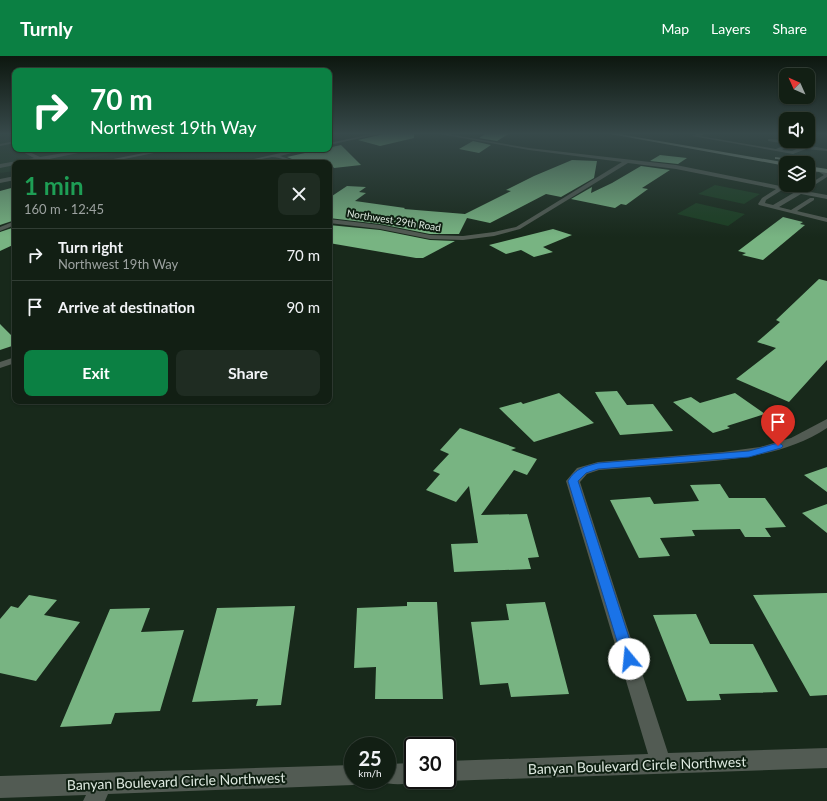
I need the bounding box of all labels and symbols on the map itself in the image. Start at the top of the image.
north arrow [779,68,815,104]
street label: Northwest 29th Road [346,207,442,233]
pin [761,405,795,446]
position arrow [608,638,650,680]
speed limit sign: 30 [404,737,456,789]
street label: Banyan Boulevard Circle Northwest [527,753,747,777]
street label: Banyan Boulevard Circle Northwest [66,769,286,793]

